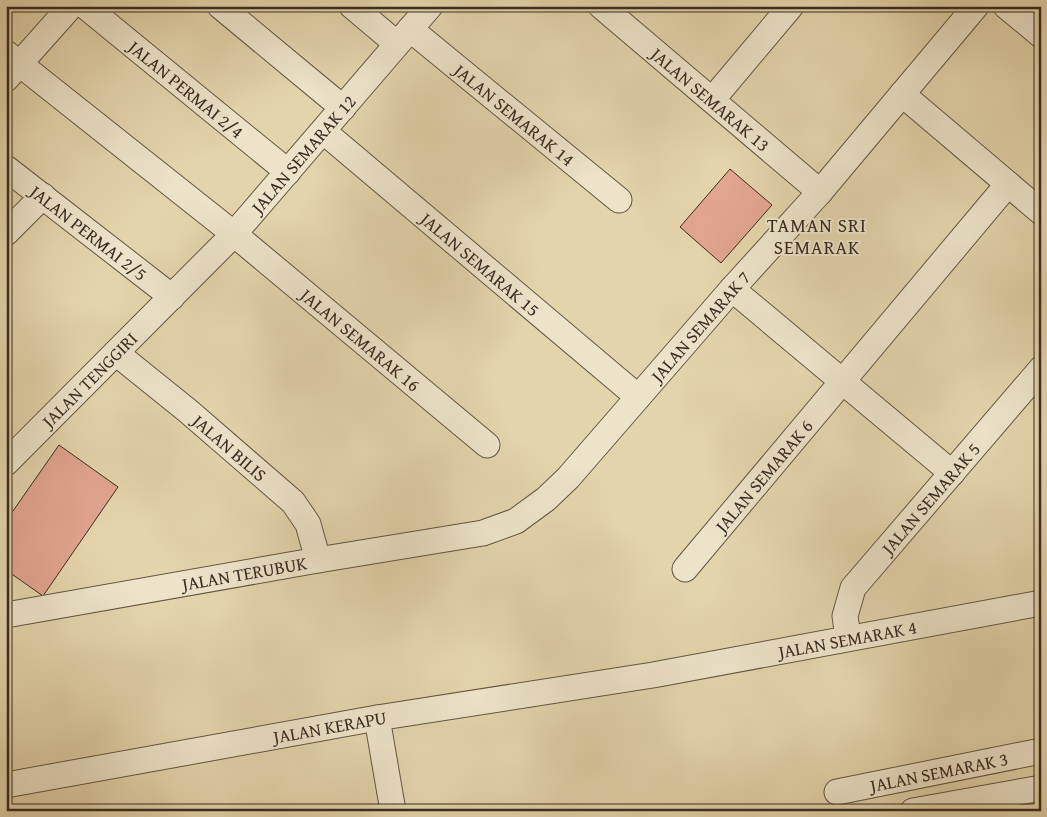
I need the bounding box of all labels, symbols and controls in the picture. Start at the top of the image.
street label: JALAN PERMAI 2/4 [121,32,250,144]
street label: JALAN SEMARAK 13 [644,39,776,158]
street label: JALAN SEMARAK 14 [447,56,581,172]
street label: JALAN SEMARAK 12 [243,88,362,221]
street label: JALAN PERMAI 2/5 [23,177,153,287]
street label: JALAN SEMARAK 15 [413,204,546,322]
district label: TAMAN SRI SEMARAK [767,211,867,261]
street label: JALAN SEMARAK 7 [642,264,756,389]
street label: JALAN SEMARAK 16 [293,280,426,398]
street label: JALAN TENGGIRI [34,325,143,435]
street label: JALAN BILIS [185,406,273,487]
street label: JALAN SEMARAK 6 [707,413,819,539]
street label: JALAN SEMARAK 5 [873,436,986,561]
street label: JALAN TERUBUK [178,549,309,598]
street label: JALAN SEMARAK 4 [774,613,919,665]
street label: JALAN KERAPU [269,703,388,750]
street label: JALAN SEMARAK 3 [866,744,1010,799]

